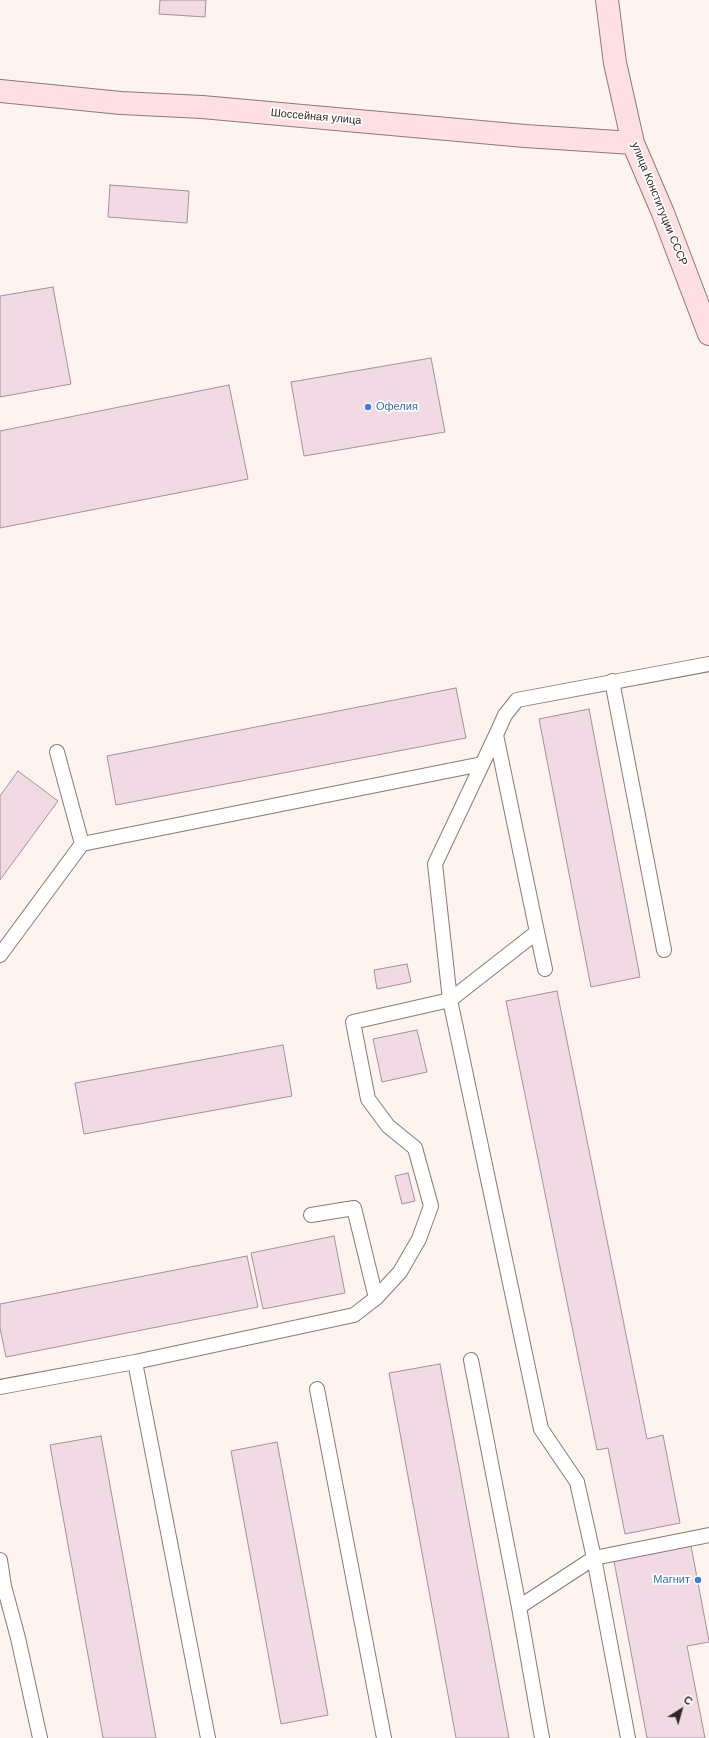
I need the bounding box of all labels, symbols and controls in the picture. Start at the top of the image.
street label: Шоссейная улица [270,106,362,128]
street label: улица Конституции СССР [628,140,690,268]
place label: Офелия [376,400,418,414]
marker: Офелия [363,402,373,412]
place label: Магнит [653,1573,690,1587]
marker: Магнит [693,1575,703,1585]
north arrow [661,1690,701,1730]
text: С [681,1693,695,1708]

